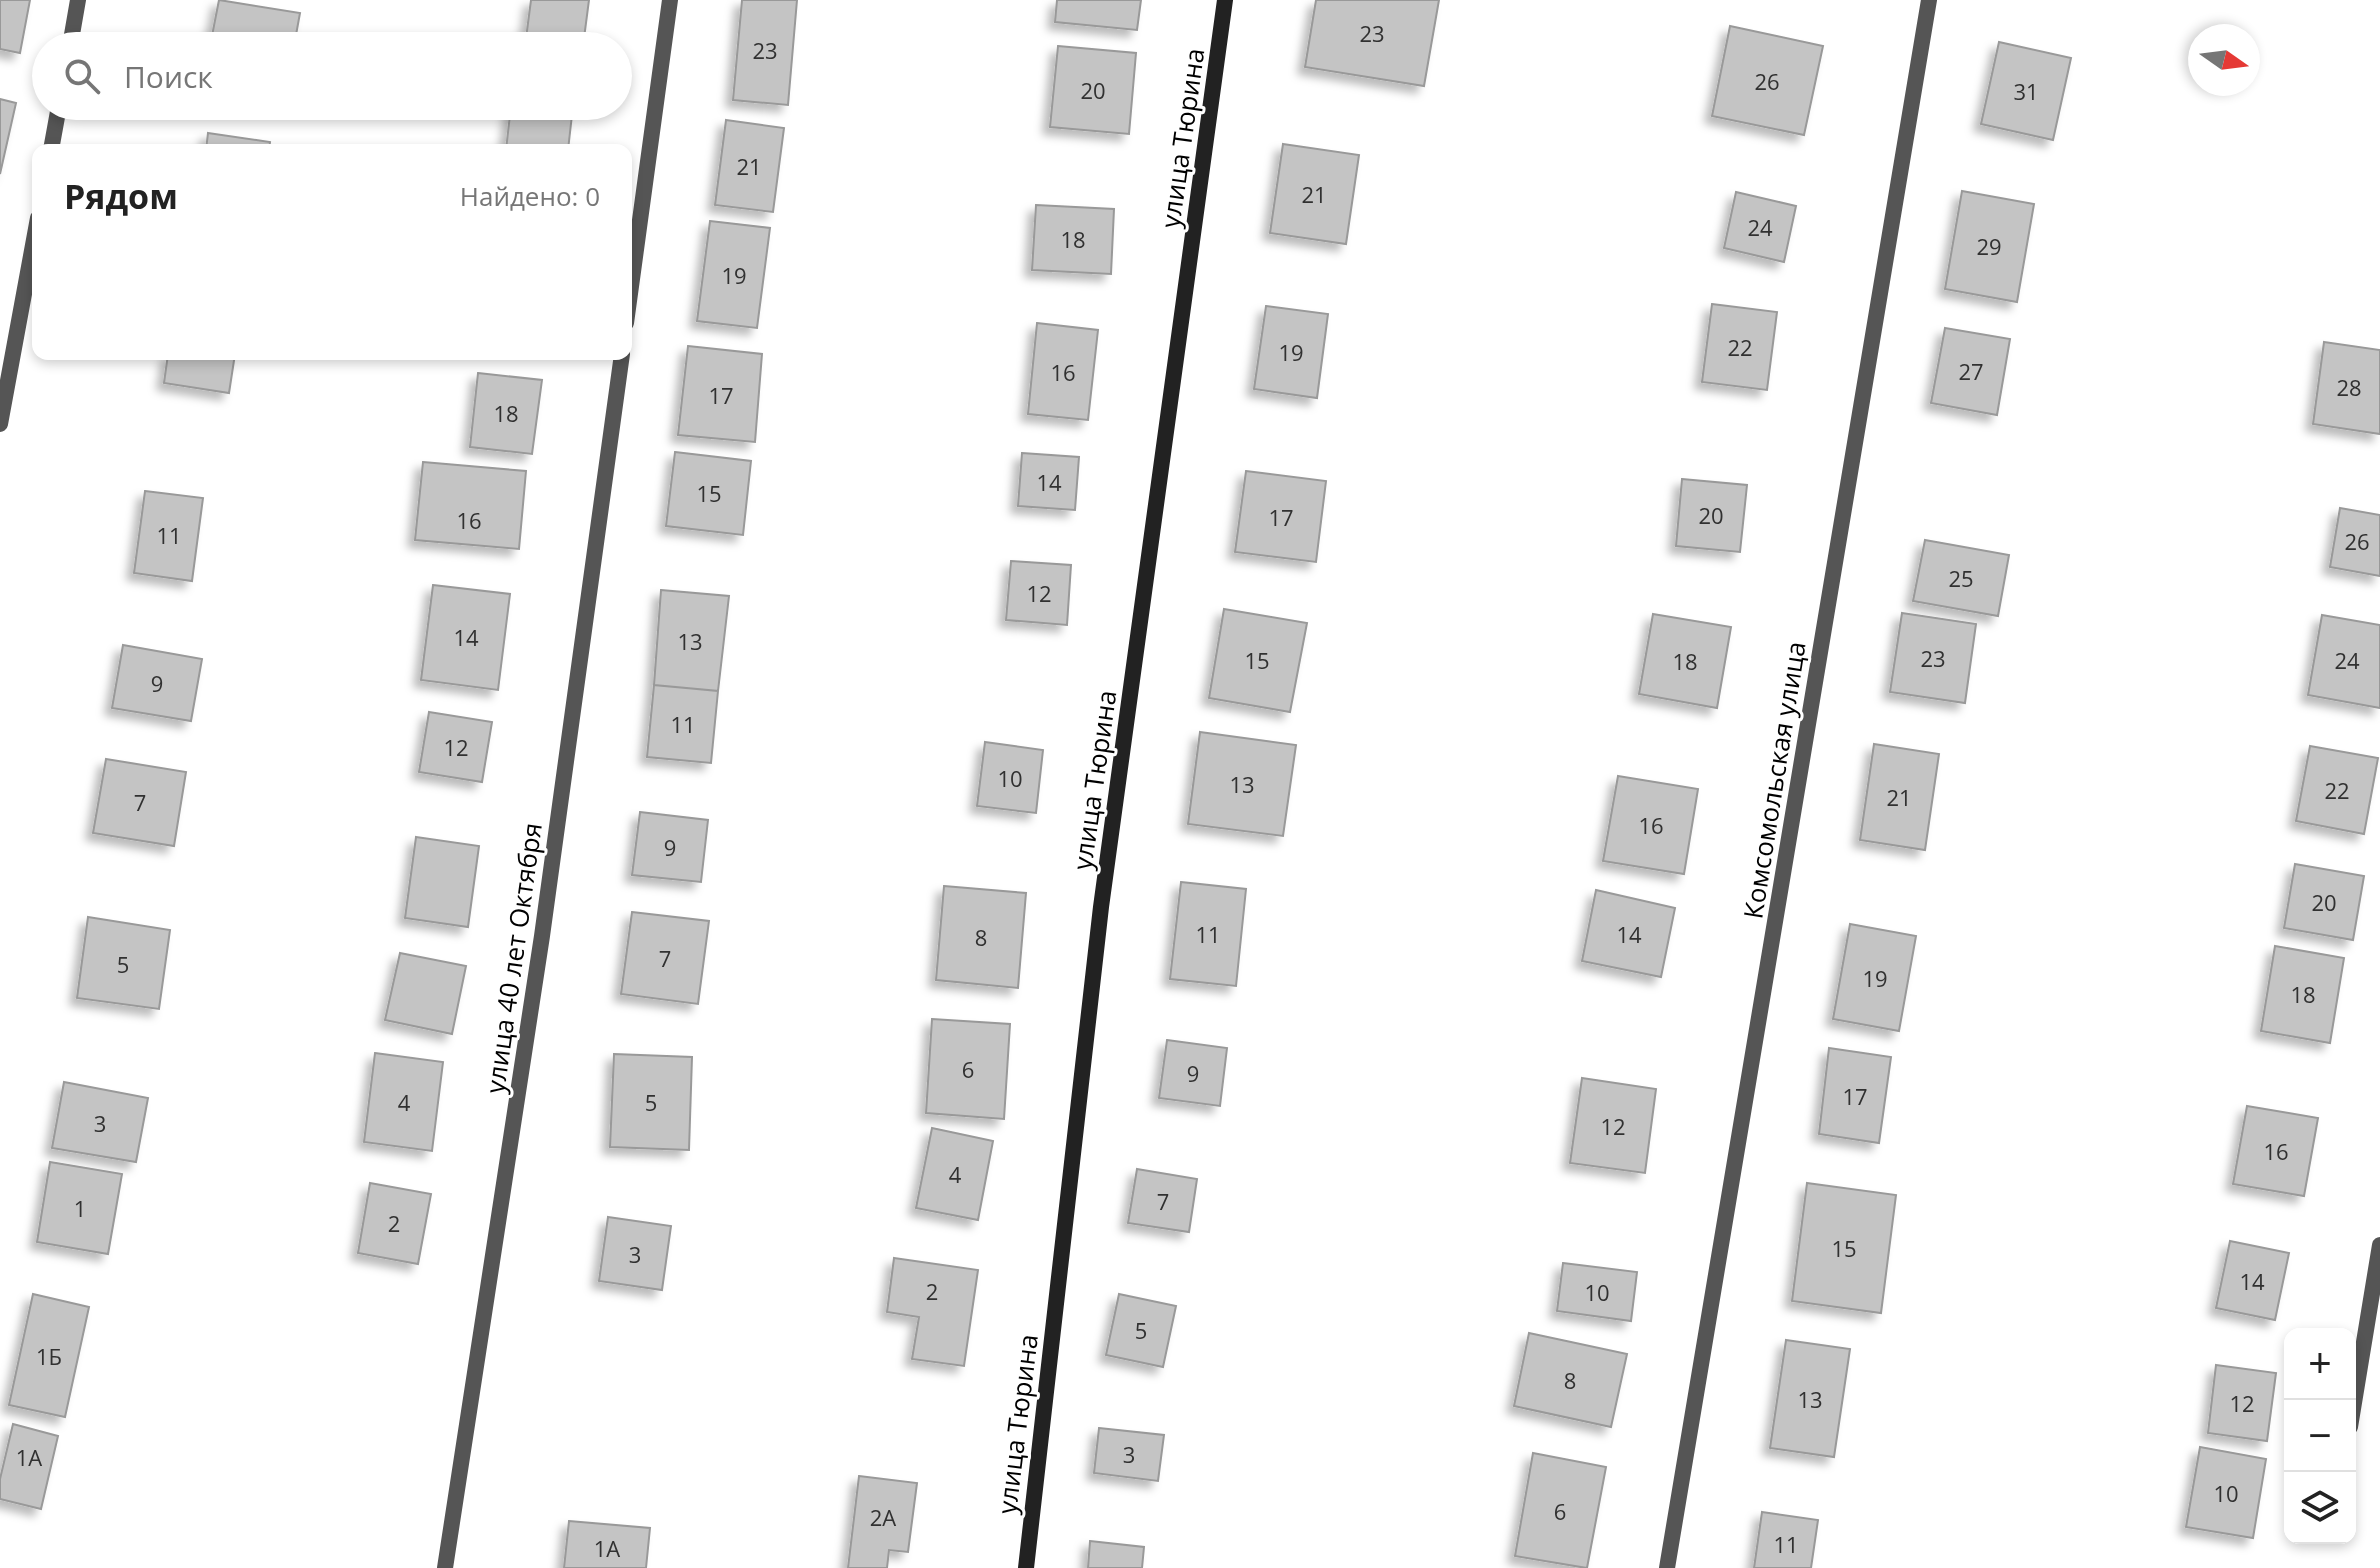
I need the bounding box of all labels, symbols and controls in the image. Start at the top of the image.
house number: 23 [1359,18,1385,48]
north arrow [2188,24,2260,96]
search box [32,32,632,120]
house number: 23 [752,35,778,65]
street label: улица Тюрина [1152,46,1212,230]
icon: search [60,54,104,98]
text: Поиск [124,56,213,97]
house number: 26 [1754,66,1780,96]
house number: 20 [1080,75,1106,105]
house number: 31 [2013,76,2039,106]
house number: 21 [736,151,762,181]
text: Рядом [64,173,178,219]
text: Найдено: 0 [460,178,600,214]
house number: 21 [1301,179,1327,209]
house number: 24 [1747,212,1773,242]
house number: 18 [1060,224,1086,254]
house number: 29 [1976,231,2002,261]
house number: 19 [721,260,747,290]
house number: 22 [1727,332,1753,362]
house number: 19 [1278,337,1304,367]
house number: 27 [1958,356,1984,386]
house number: 16 [1050,357,1076,387]
house number: 28 [2336,372,2362,402]
house number: 17 [708,380,734,410]
house number: 18 [493,398,519,428]
house number: 14 [1036,467,1062,497]
house number: 15 [696,478,722,508]
house number: 20 [1698,500,1724,530]
house number: 17 [1268,502,1294,532]
house number: 16 [456,505,482,535]
house number: 11 [156,520,182,550]
house number: 26 [2344,526,2370,556]
house number: 25 [1948,563,1974,593]
house number: 12 [1026,578,1052,608]
house number: 14 [453,622,479,652]
house number: 13 [677,626,703,656]
street label: Комсомольская улица [1734,639,1814,921]
house number: 23 [1920,643,1946,673]
house number: 15 [1244,645,1270,675]
house number: 24 [2334,645,2360,675]
house number: 18 [1672,646,1698,676]
house number: 9 [151,668,163,698]
street label: улица Тюрина [1064,688,1124,872]
house number: 11 [670,709,696,739]
house number: 12 [443,732,469,762]
house number: 10 [997,763,1023,793]
house number: 13 [1229,769,1255,799]
house number: 22 [2324,775,2350,805]
house number: 21 [1886,782,1912,812]
house number: 7 [134,787,146,817]
house number: 16 [1638,810,1664,840]
street label: улица 40 лет Октября [476,820,550,1096]
house number: 9 [664,832,676,862]
house number: 20 [2311,887,2337,917]
house number: 11 [1195,919,1221,949]
house number: 14 [1616,919,1642,949]
house number: 8 [975,922,987,952]
house number: 7 [659,943,671,973]
house number: 5 [117,949,129,979]
house number: 19 [1862,963,1888,993]
house number: 18 [2290,979,2316,1009]
house number: 6 [962,1054,974,1084]
house number: 9 [1187,1058,1199,1088]
house number: 17 [1842,1081,1868,1111]
house number: 4 [398,1087,411,1117]
house number: 5 [645,1087,657,1117]
house number: 3 [94,1108,106,1138]
house number: 12 [1600,1111,1626,1141]
house number: 16 [2263,1136,2289,1166]
house number: 4 [949,1159,962,1189]
house number: 7 [1157,1186,1169,1216]
house number: 1 [74,1193,86,1223]
house number: 2 [388,1208,400,1238]
house number: 15 [1831,1233,1857,1263]
house number: 3 [629,1239,641,1269]
house number: 14 [2239,1266,2265,1296]
house number: 2 [926,1276,938,1306]
house number: 10 [1584,1277,1610,1307]
house number: 5 [1135,1315,1147,1345]
map controls [2284,1328,2356,1544]
button: + [2284,1328,2356,1400]
street label: улица Тюрина [988,1332,1046,1516]
house number: 1Б [36,1341,62,1371]
house number: 8 [1564,1365,1576,1395]
house number: 13 [1797,1384,1823,1414]
house number: 12 [2229,1388,2255,1418]
button: − [2284,1400,2356,1472]
house number: 3 [1123,1439,1135,1469]
house number: 1А [16,1442,42,1472]
button: layers [2284,1472,2356,1544]
house number: 10 [2213,1478,2239,1508]
house number: 6 [1554,1496,1566,1526]
house number: 2А [870,1502,896,1532]
house number: 11 [1773,1529,1799,1559]
house number: 1А [594,1533,620,1563]

